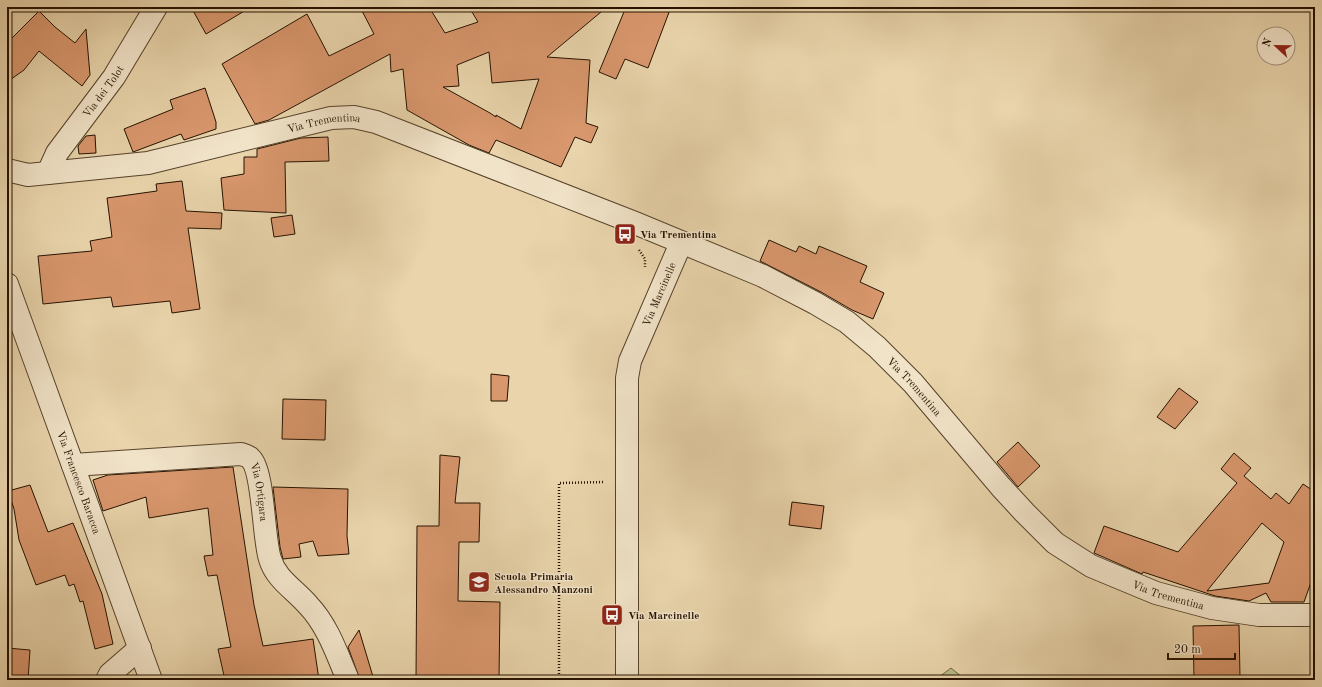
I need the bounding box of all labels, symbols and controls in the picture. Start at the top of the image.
north arrow [1256,26,1296,66]
text: N [1261,36,1275,49]
street label: Via dei Tolot [82,64,127,120]
street label: Via Trementina [286,113,362,136]
bus stop icon: Via Trementina [612,221,638,247]
place label: Via Trementina [640,230,717,241]
street label: Via Marcinelle [642,261,679,328]
street label: Via Trementina [884,356,943,419]
street label: Via Francesco Baracca [54,430,102,536]
street label: Via Ortigara [247,461,268,523]
school or university icon: Scuola Primaria Alessandro Manzoni [466,569,492,595]
place label: Scuola Primaria Alessandro Manzoni [494,572,593,596]
street label: Via Trementina [1130,580,1206,613]
bus stop icon: Via Marcinelle [599,602,625,628]
place label: Via Marcinelle [628,611,700,622]
scale bar [1168,635,1235,661]
text: 20 m [1174,644,1201,656]

